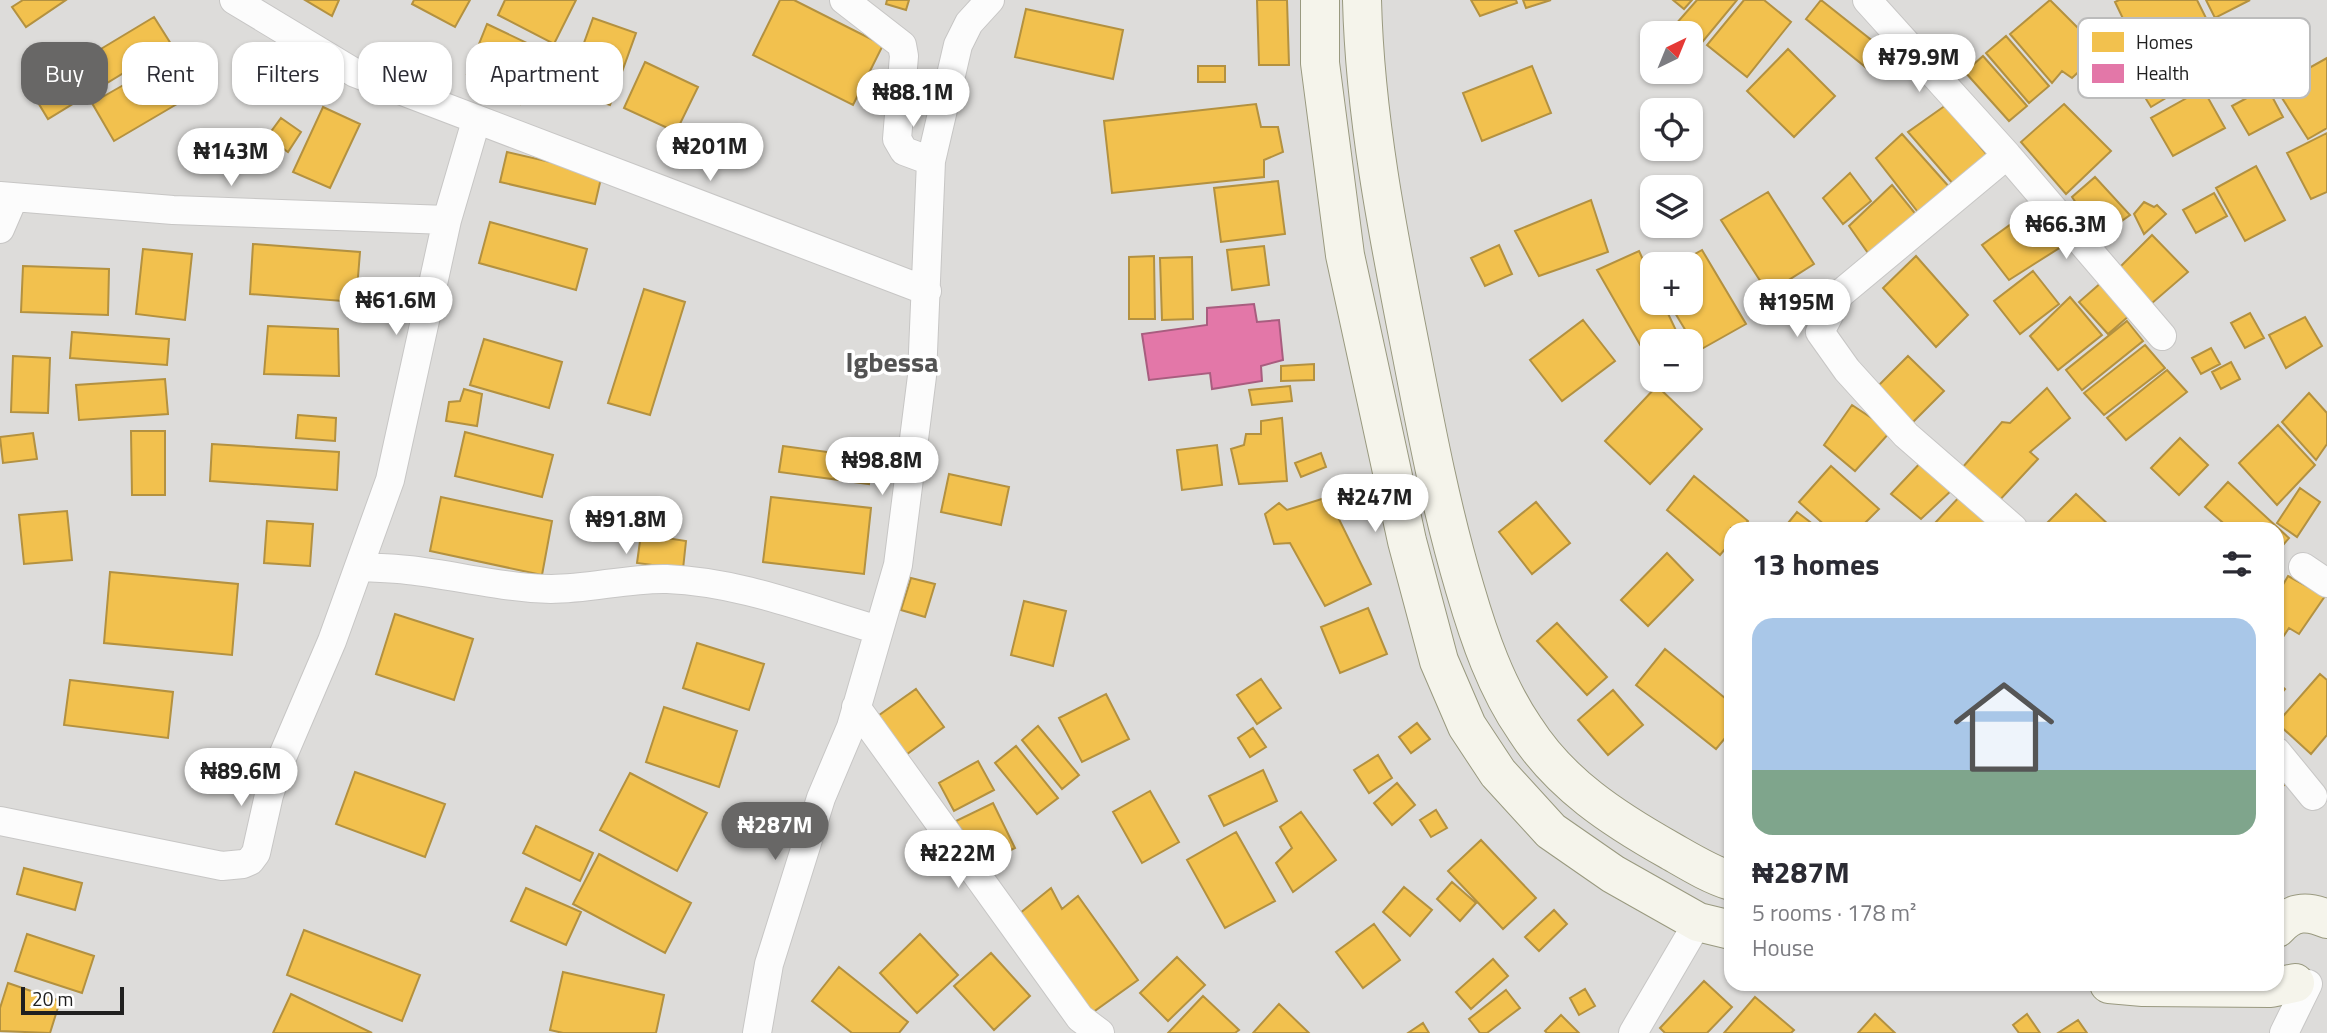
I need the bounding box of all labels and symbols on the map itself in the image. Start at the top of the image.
legend [2078,18,2310,98]
north arrow [1640,21,1703,84]
text: Homes [2136,27,2193,56]
pin: ₦79.9M [1862,34,1976,94]
text: Health [2136,58,2189,87]
pin: ₦88.1M [856,69,970,129]
pin: ₦201M [661,124,759,183]
pin: ₦143M [182,128,280,188]
pin: ₦66.3M [2009,202,2123,261]
pin: ₦61.6M [339,278,453,337]
pin: ₦195M [1748,280,1846,339]
district label: Igbessa [846,340,938,383]
pin: ₦98.8M [825,438,939,497]
pin: ₦247M [1326,475,1424,534]
pin: ₦91.8M [569,496,683,556]
pin: ₦89.6M [184,748,298,808]
pin: ₦287M [726,802,824,862]
pin: ₦222M [909,830,1007,890]
scale bar [21,984,124,1016]

